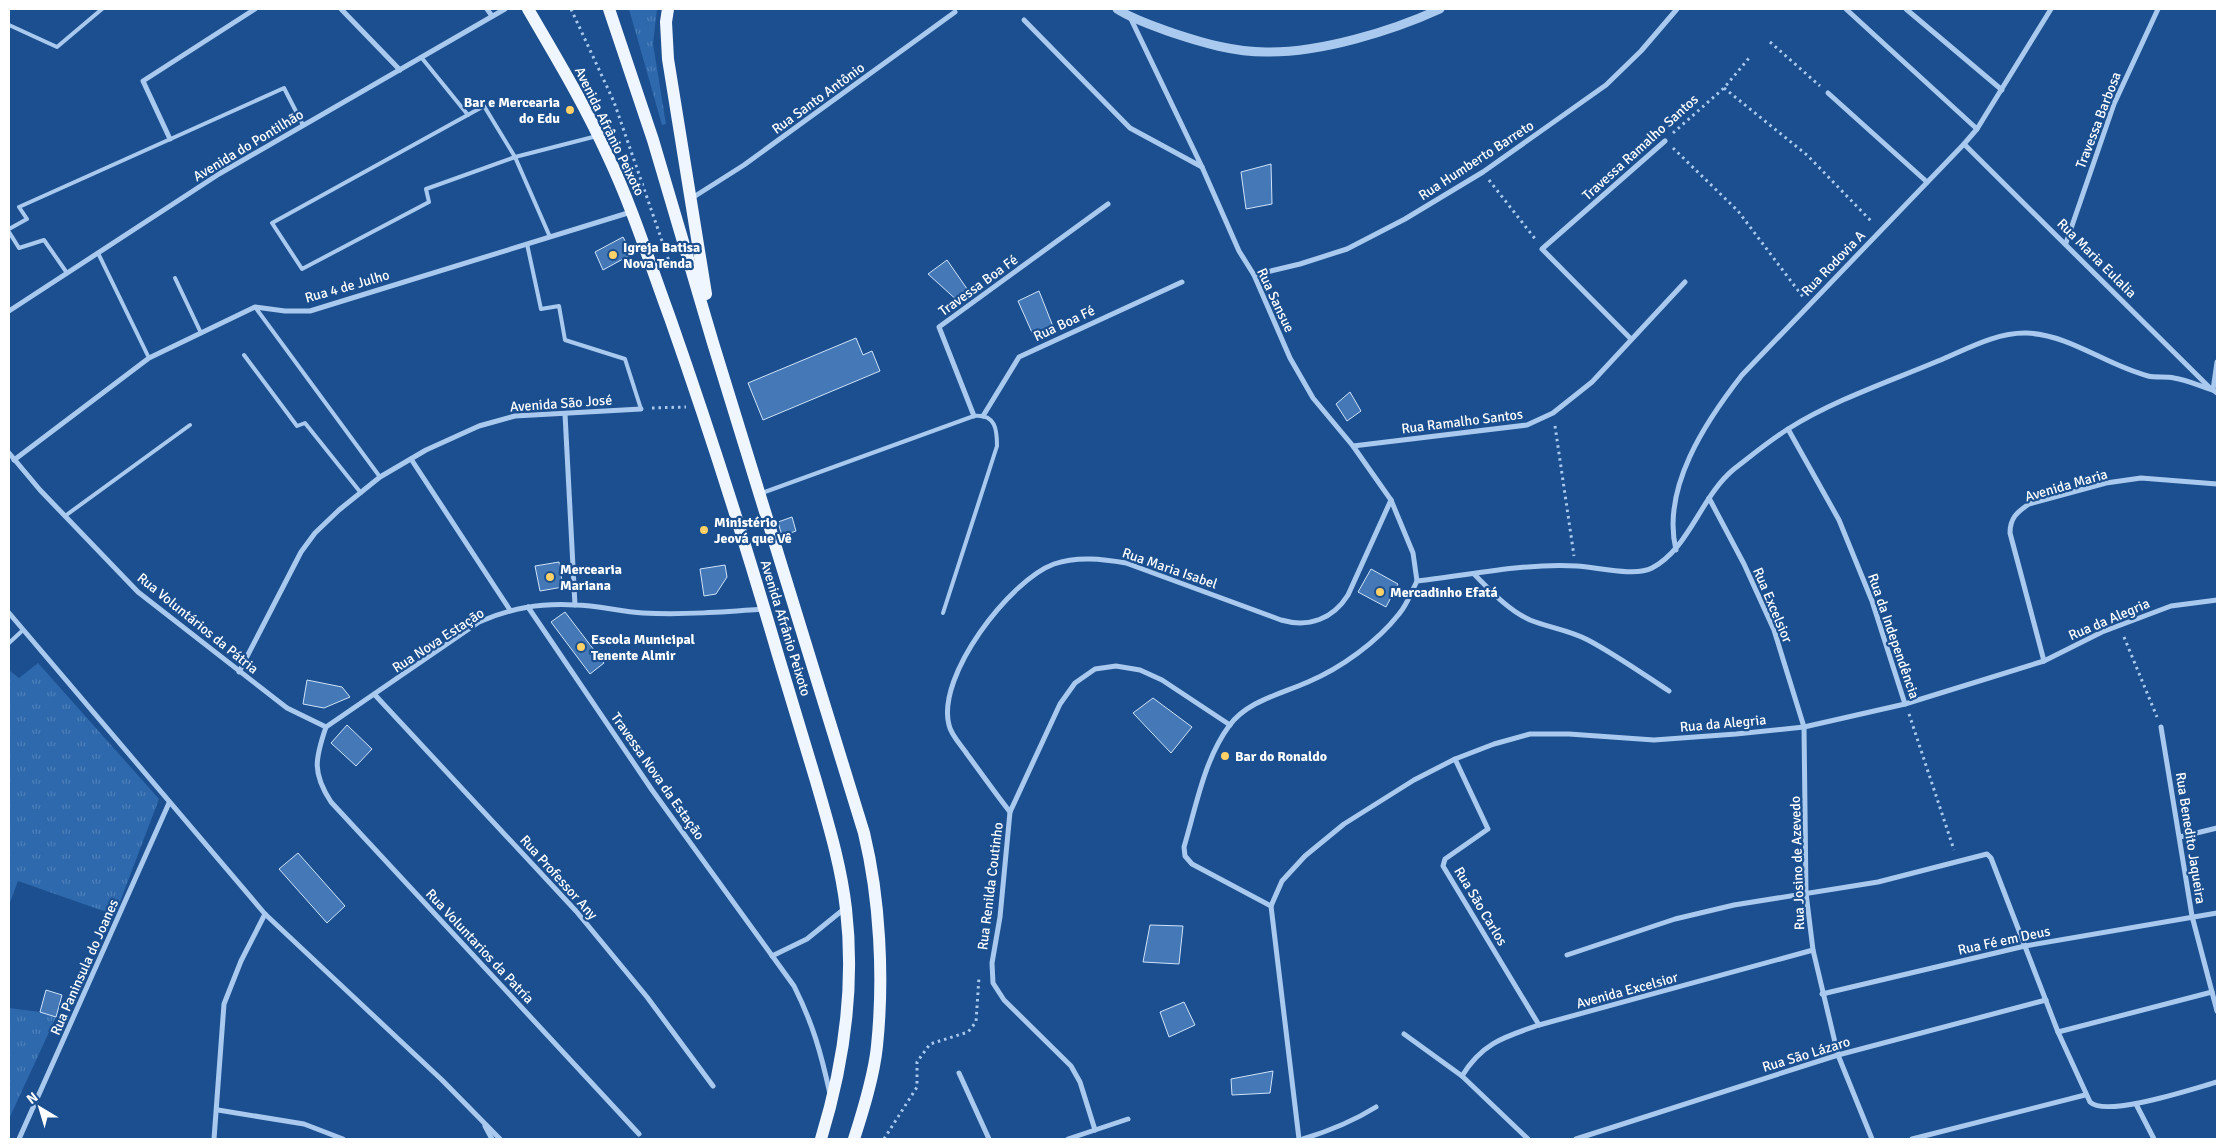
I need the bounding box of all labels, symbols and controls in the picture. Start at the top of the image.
street label: Rua Santo Antônio [769,59,868,138]
street label: Avenida Afrânio Peixoto [571,64,648,199]
street label: Travessa Barbosa [2072,69,2125,171]
street label: Travessa Ramalho Santos [1579,91,1702,204]
place label: Bar e Mercearia do Edu [464,94,560,127]
marker: Bar e Mercearia do Edu [564,104,576,116]
street label: Avenida do Pontilhão [190,106,306,185]
street label: Rua Humberto Barreto [1416,117,1537,204]
street label: Rua Maria Eulalia [2053,215,2140,302]
street label: Rua Rodovia A [1798,227,1869,300]
place label: Igreja Batisa Nova Tenda [623,239,700,272]
marker: Igreja Batisa Nova Tenda [607,249,619,261]
street label: Travessa Boa Fé [935,251,1021,320]
street label: Rua Sansue [1253,265,1298,335]
street label: Rua 4 de Julho [303,266,391,307]
street label: Rua Boa Fé [1031,302,1098,345]
street label: Avenida São José [509,391,613,416]
street label: Rua Ramalho Santos [1400,406,1524,437]
street label: Avenida Maria [2023,466,2109,505]
place label: Ministério Jeová que Vê [714,514,792,547]
marker: Ministério Jeová que Vê [698,524,710,536]
street label: Rua Maria Isabel [1120,544,1220,593]
street label: Avenida Afrânio Peixoto [757,558,814,698]
place label: Mercearia Mariana [560,561,622,594]
street label: Rua Excelsior [1749,565,1796,646]
street label: Rua Voluntários da Pátria [134,569,262,677]
marker: Mercearia Mariana [544,571,556,583]
street label: Rua da Independência [1864,571,1923,701]
place label: Mercadinho Efatá [1390,584,1498,601]
marker: Mercadinho Efatá [1374,586,1386,598]
street label: Rua da Alegria [2066,595,2152,644]
street label: Rua Nova Estação [389,604,487,676]
place label: Escola Municipal Tenente Almir [591,631,696,664]
marker: Escola Municipal Tenente Almir [575,641,587,653]
street label: Travessa Nova da Estação [607,709,708,843]
street label: Rua da Alegria [1679,711,1767,736]
place label: Bar do Ronaldo [1235,748,1327,765]
marker: Bar do Ronaldo [1219,750,1231,762]
street label: Rua Benedito Jaqueira [2172,771,2209,905]
street label: Rua Josino de Azevedo [1787,796,1808,930]
street label: Rua Renilda Coutinho [974,821,1007,951]
street label: Rua Professor Any [516,832,601,923]
street label: Rua São Carlos [1450,864,1511,949]
street label: Rua Voluntarios da Patría [422,885,537,1007]
street label: Rua Paninsula do Joanes [47,897,122,1038]
street label: Rua Fé em Deus [1956,922,2052,959]
street label: Avenida Excelsior [1574,969,1681,1012]
street label: Rua São Lázaro [1760,1033,1852,1076]
north arrow [15,1083,65,1133]
text: N [23,1088,41,1108]

